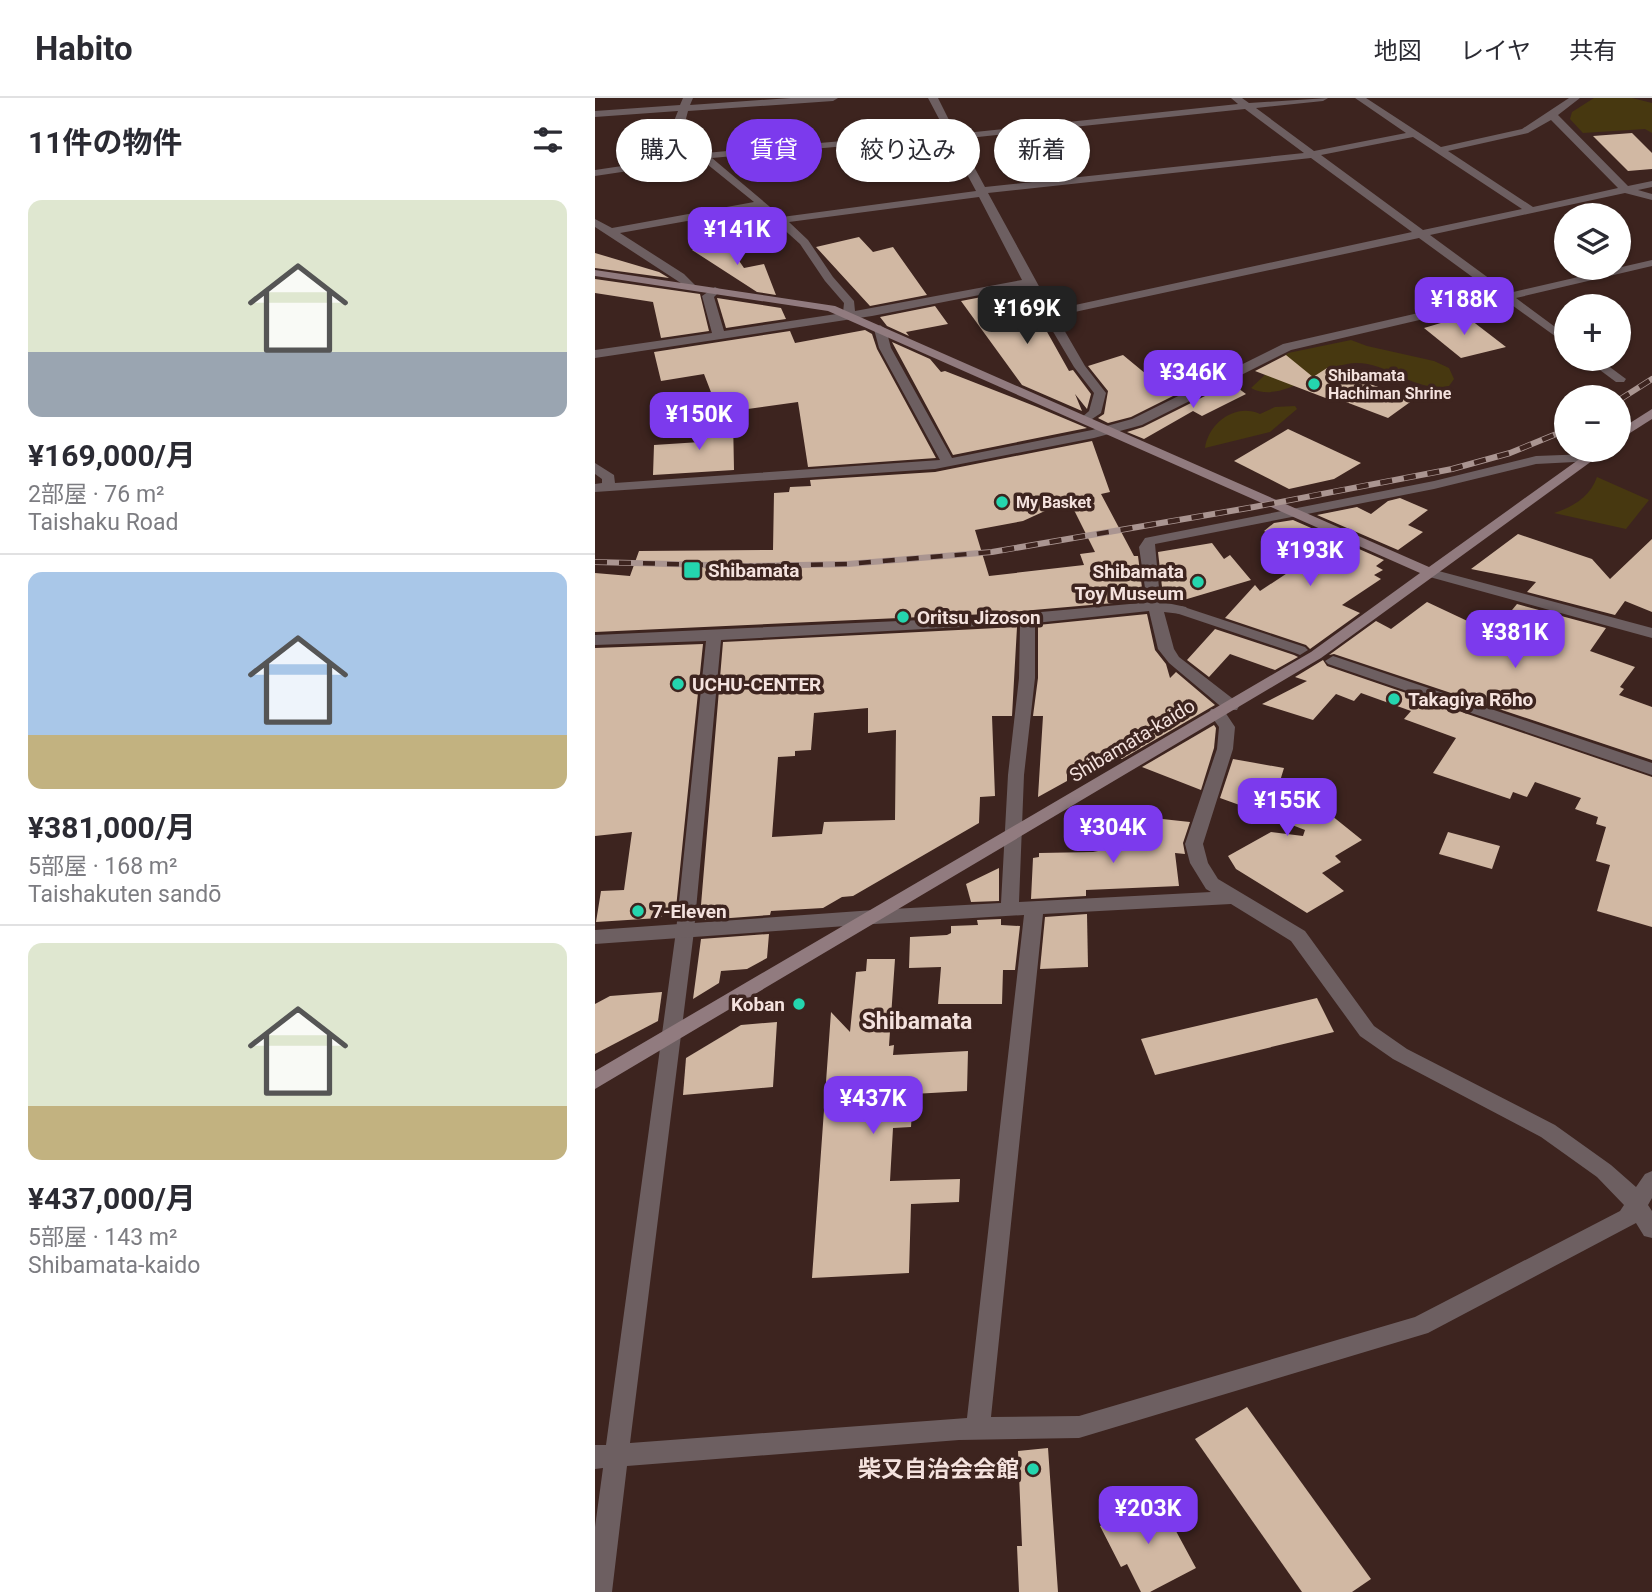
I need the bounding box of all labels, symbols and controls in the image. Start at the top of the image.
text: Habito [35,29,133,68]
text: 地図 [1374,37,1422,65]
text: レイヤ [1460,37,1531,65]
text: 共有 [1569,37,1617,65]
chip: 購入 [616,119,712,182]
chip: 賃貸 [726,119,822,182]
chip: 絞り込み [836,119,980,182]
chip: 新着 [994,119,1090,182]
icon: filters [529,121,567,159]
text: 11件の物件 [28,125,182,160]
map controls [1554,203,1631,462]
button: layers [1554,203,1631,280]
pin: ¥141K [688,208,786,267]
text: ¥141K [704,216,770,243]
icon: home [235,245,361,371]
pin: ¥188K [1415,278,1513,337]
pin: ¥169K [978,286,1076,346]
text: ¥188K [1431,286,1497,313]
button: + [1554,294,1631,371]
text: ¥169K [994,295,1060,322]
pin: ¥346K [1144,350,1242,410]
text: ¥346K [1160,359,1226,386]
place label: Shibamata Hachiman Shrine [1328,366,1452,403]
marker: Shibamata Hachiman Shrine [1306,376,1322,392]
button: − [1554,385,1631,462]
pin: ¥150K [650,392,748,452]
text: ¥150K [666,401,732,428]
text: ¥169,000/月 [28,438,196,473]
text: 2部屋 · 76 m² [28,481,165,508]
place label: My Basket [1016,493,1092,512]
marker: My Basket [994,494,1010,510]
text: Taishaku Road [28,509,178,536]
pin: ¥193K [1261,528,1359,588]
text: ¥193K [1277,537,1343,564]
place label: Shibamata [708,559,799,582]
marker: Shibamata [682,560,702,580]
place label: Shibamata Toy Museum [1075,560,1184,605]
marker: Shibamata Toy Museum [1190,574,1206,590]
place label: Oritsu Jizoson [917,606,1041,629]
marker: Oritsu Jizoson [895,609,911,625]
pin: ¥381K [1466,610,1564,670]
icon: home [235,617,361,743]
text: ¥381K [1482,619,1548,646]
place label: UCHU-CENTER [692,673,821,696]
marker: UCHU-CENTER [670,676,686,692]
place label: Takagiya Rōho [1408,688,1534,711]
marker: Takagiya Rōho [1386,691,1402,707]
street label: Shibamata-kaido [1065,694,1199,787]
pin: ¥155K [1238,778,1336,838]
text: ¥155K [1254,787,1320,814]
pin: ¥304K [1064,806,1162,865]
text: ¥381,000/月 [28,810,196,845]
text: ¥304K [1080,814,1146,841]
text: 5部屋 · 168 m² [28,853,177,880]
text: Taishakuten sandō [28,881,221,908]
place label: 7-Eleven [652,900,727,923]
marker: 7-Eleven [630,903,646,919]
icon: home [235,988,361,1114]
place label: Koban [731,993,785,1016]
marker: Koban [791,996,807,1012]
district label: Shibamata [862,1008,972,1035]
pin: ¥437K [824,1076,922,1136]
text: ¥437K [840,1085,906,1112]
text: ¥437,000/月 [28,1181,196,1216]
text: 5部屋 · 143 m² [28,1224,177,1251]
text: Shibamata-kaido [28,1252,200,1279]
place label: 柴又自治会会館 [858,1456,1019,1483]
marker: 柴又自治会会館 [1025,1461,1041,1477]
pin: ¥203K [1099,1486,1197,1546]
text: ¥203K [1115,1495,1181,1522]

